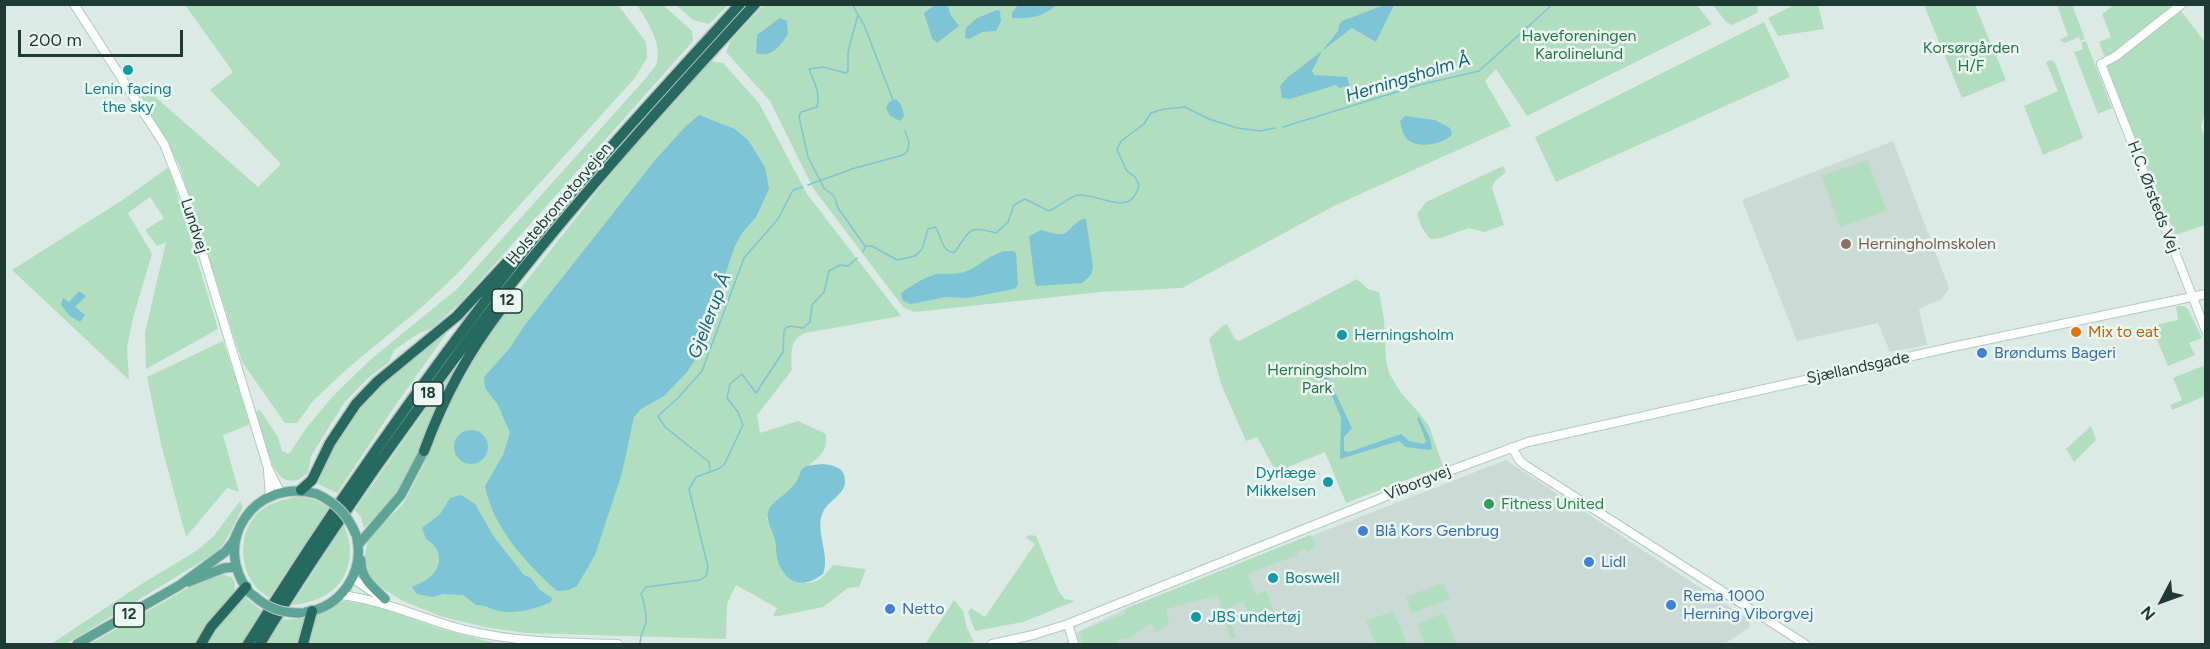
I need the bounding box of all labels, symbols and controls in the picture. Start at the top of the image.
scale bar [21,18,186,56]
park label: Haveforeningen Karolinelund [1522,26,1636,64]
text: 200 m [29,29,82,51]
park label: Korsørgården H/F [1923,38,2019,76]
water label: Herningsholm Å [1343,49,1473,107]
marker: Lenin facing the sky [121,63,135,77]
place label: Lenin facing the sky [84,79,172,117]
street label: H.C. Ørsteds Vej [2123,138,2183,256]
street label: Holstebromotorvejen [502,139,616,269]
street label: Lundvej [176,196,212,256]
place label: Herningholmskolen [1858,234,1996,254]
marker: Herningholmskolen [1839,237,1853,251]
water label: Gjellerup Å [684,270,736,362]
road number: 12 [492,289,522,313]
place label: Mix to eat [2088,322,2159,342]
place label: Herningsholm [1354,325,1454,345]
marker: Mix to eat [2069,325,2083,339]
marker: Herningsholm [1335,328,1349,342]
place label: Brøndums Bageri [1994,343,2116,363]
marker: Brøndums Bageri [1975,346,1989,360]
street label: Sjællandsgade [1805,348,1911,388]
park label: Herningsholm Park [1267,360,1367,398]
road number: 18 [413,382,443,406]
street label: Viborgvej [1382,461,1454,505]
place label: Dyrlæge Mikkelsen [1246,463,1316,501]
marker: Dyrlæge Mikkelsen [1321,475,1335,489]
place label: Fitness United [1501,494,1604,514]
marker: Fitness United [1482,497,1496,511]
place label: Blå Kors Genbrug [1375,521,1499,541]
marker: Blå Kors Genbrug [1356,524,1370,538]
place label: Lidl [1601,552,1626,572]
marker: Lidl [1582,555,1596,569]
place label: Boswell [1285,568,1340,588]
marker: Boswell [1266,571,1280,585]
north arrow [2132,571,2192,631]
place label: Rema 1000 Herning Viborgvej [1683,586,1814,624]
marker: Rema 1000 Herning Viborgvej [1664,598,1678,612]
place label: Netto [902,599,944,619]
marker: Netto [883,602,897,616]
text: N [2137,602,2159,624]
road number: 12 [114,603,144,627]
place label: JBS undertøj [1208,607,1301,627]
marker: JBS undertøj [1189,610,1203,624]

